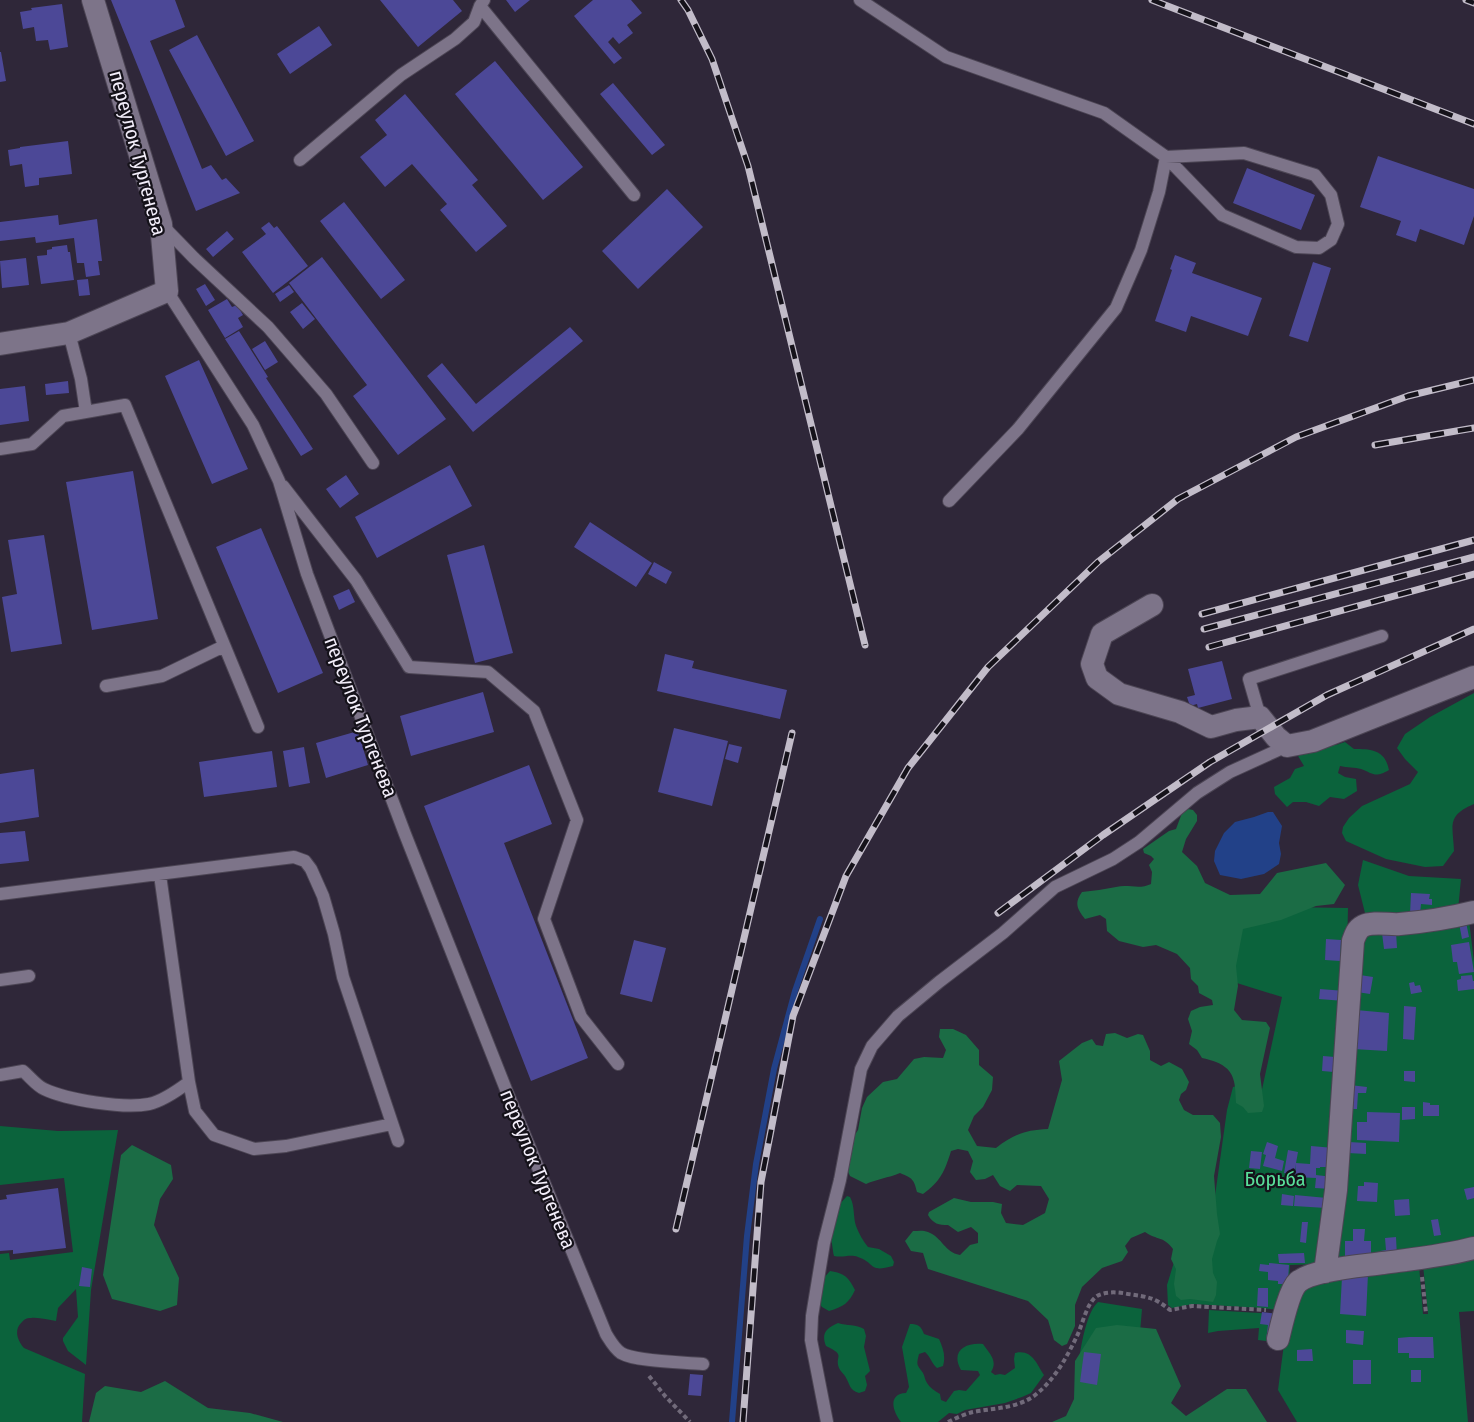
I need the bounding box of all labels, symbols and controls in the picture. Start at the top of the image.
street label: переулок Тургенева [104,68,172,238]
street label: переулок Тургенева [319,633,403,801]
street label: переулок Тургенева [495,1086,581,1252]
park label: Борьба [1245,1167,1305,1191]

